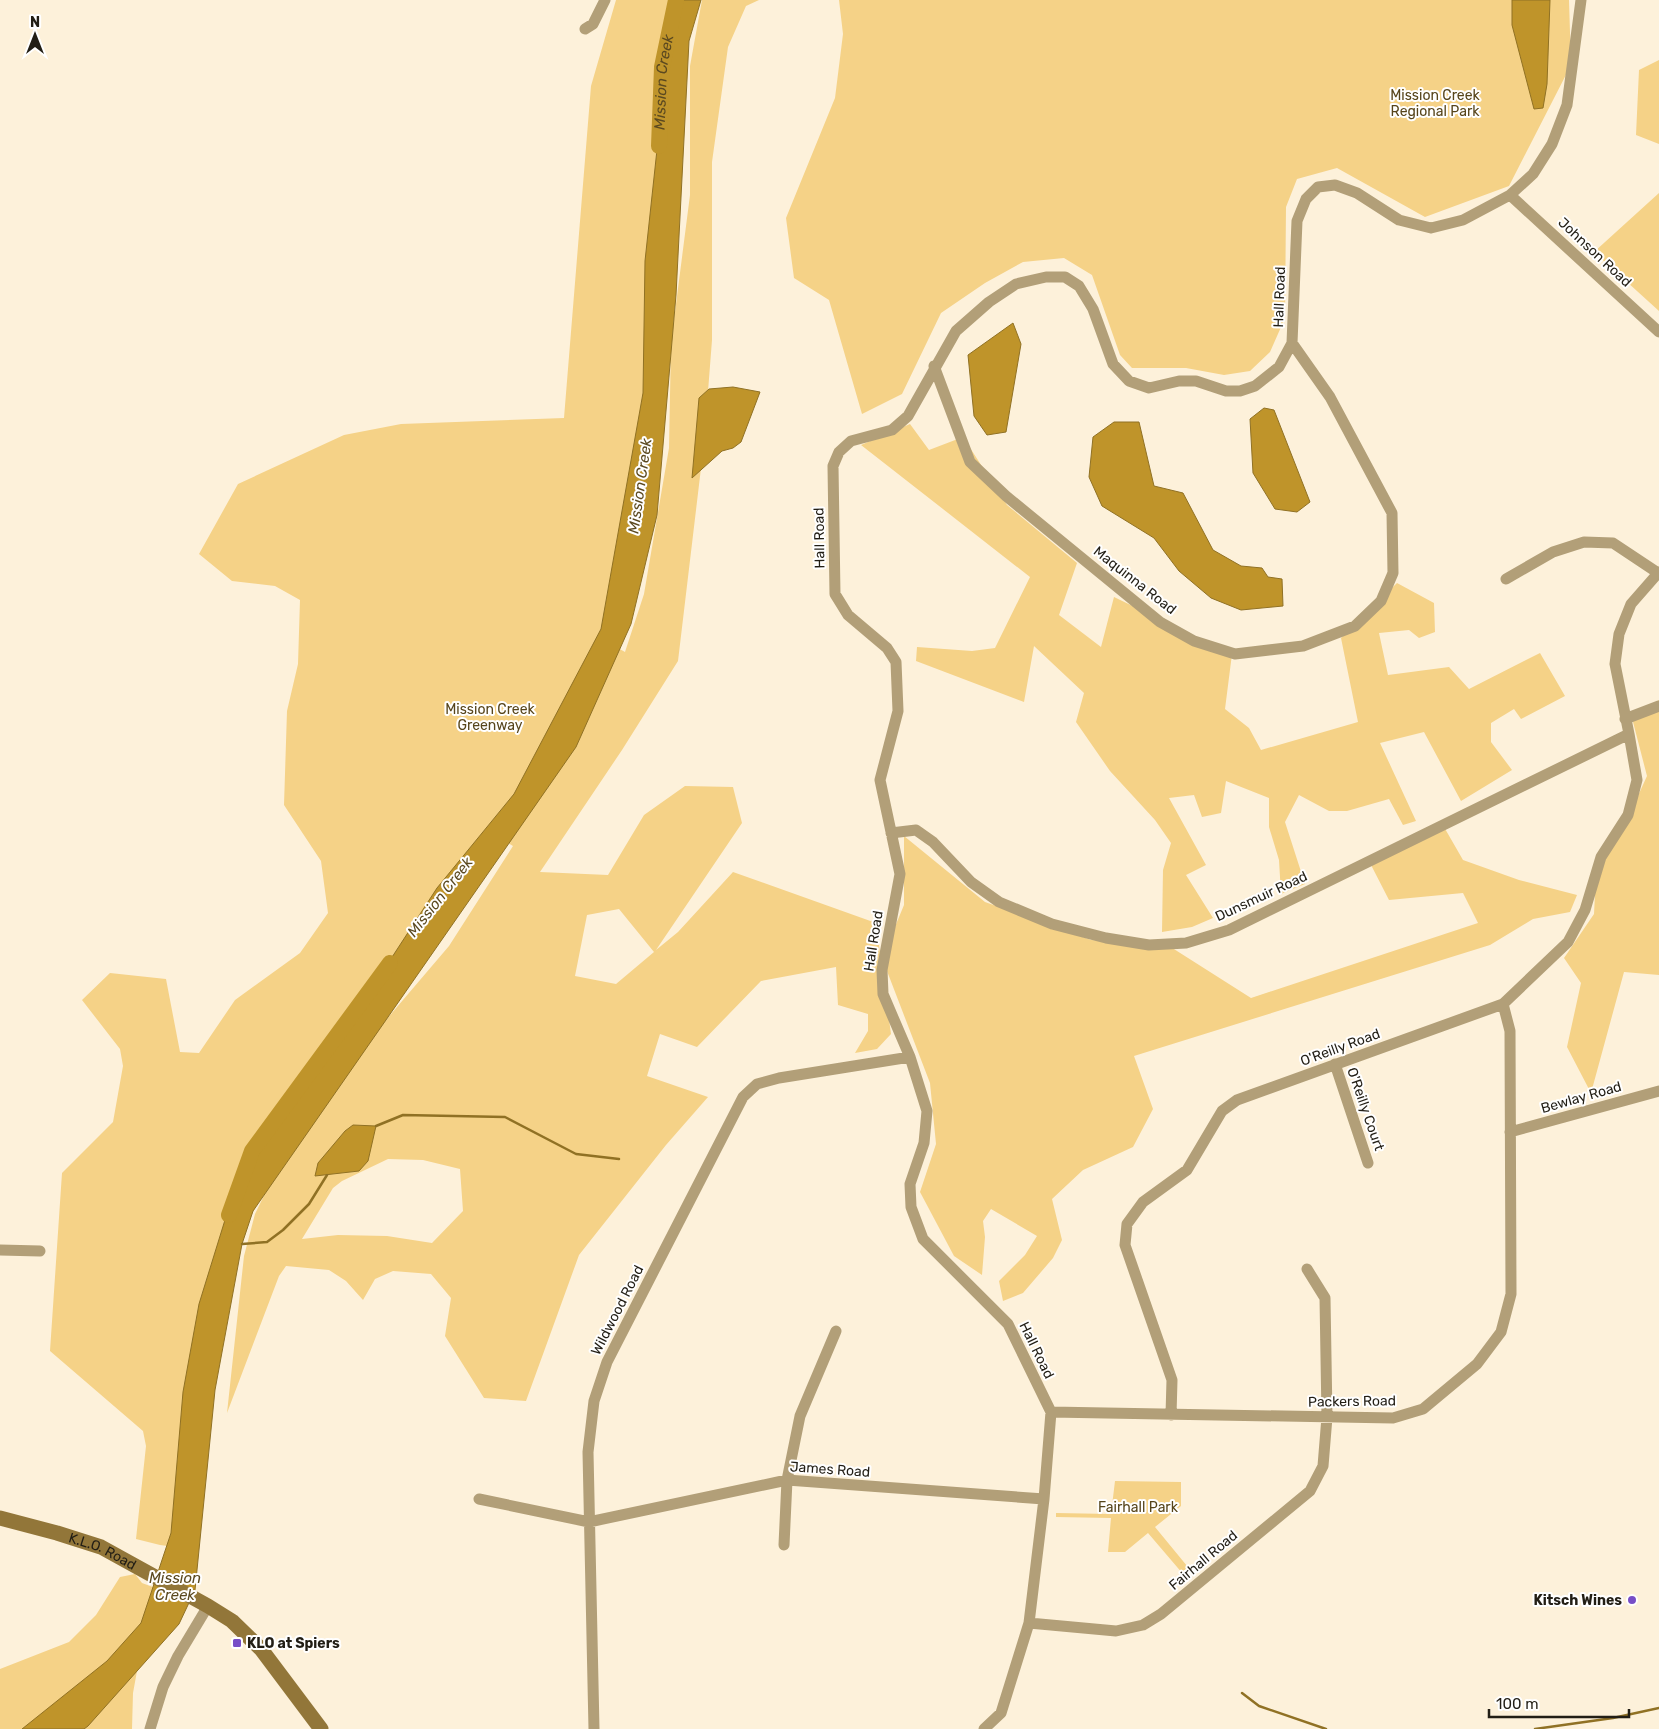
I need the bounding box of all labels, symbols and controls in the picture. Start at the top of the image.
north arrow [10,10,60,60]
text: N [30,14,40,31]
water label: Mission Creek [651,33,678,130]
park label: Mission Creek Regional Park [1390,87,1481,120]
street label: Johnson Road [1554,214,1635,291]
street label: Hall Road [1270,266,1289,328]
water label: Mission Creek [624,437,656,535]
street label: Hall Road [810,507,829,569]
street label: Maquinna Road [1090,543,1179,618]
park label: Mission Creek Greenway [445,701,536,734]
water label: Mission Creek [403,853,477,940]
street label: Dunsmuir Road [1212,868,1310,925]
street label: Hall Road [860,910,887,973]
street label: O'Reilly Road [1298,1025,1382,1070]
street label: O'Reilly Court [1343,1065,1388,1154]
street label: Bewlay Road [1539,1078,1623,1117]
street label: Wildwood Road [588,1263,647,1358]
street label: Hall Road [1016,1319,1058,1381]
street label: Packers Road [1308,1392,1396,1411]
street label: James Road [789,1458,871,1481]
park label: Fairhall Park [1098,1499,1179,1516]
street label: Fairhall Road [1166,1527,1241,1594]
street label: K.L.O. Road [66,1529,139,1574]
water label: Mission Creek [149,1569,201,1604]
place label: Kitsch Wines [1533,1592,1622,1609]
marker: Kitsch Wines [1626,1594,1638,1606]
place label: KLO at Spiers [247,1635,340,1652]
marker: KLO at Spiers [231,1637,243,1649]
scale bar [1489,1686,1629,1718]
text: 100 m [1496,1695,1538,1713]

